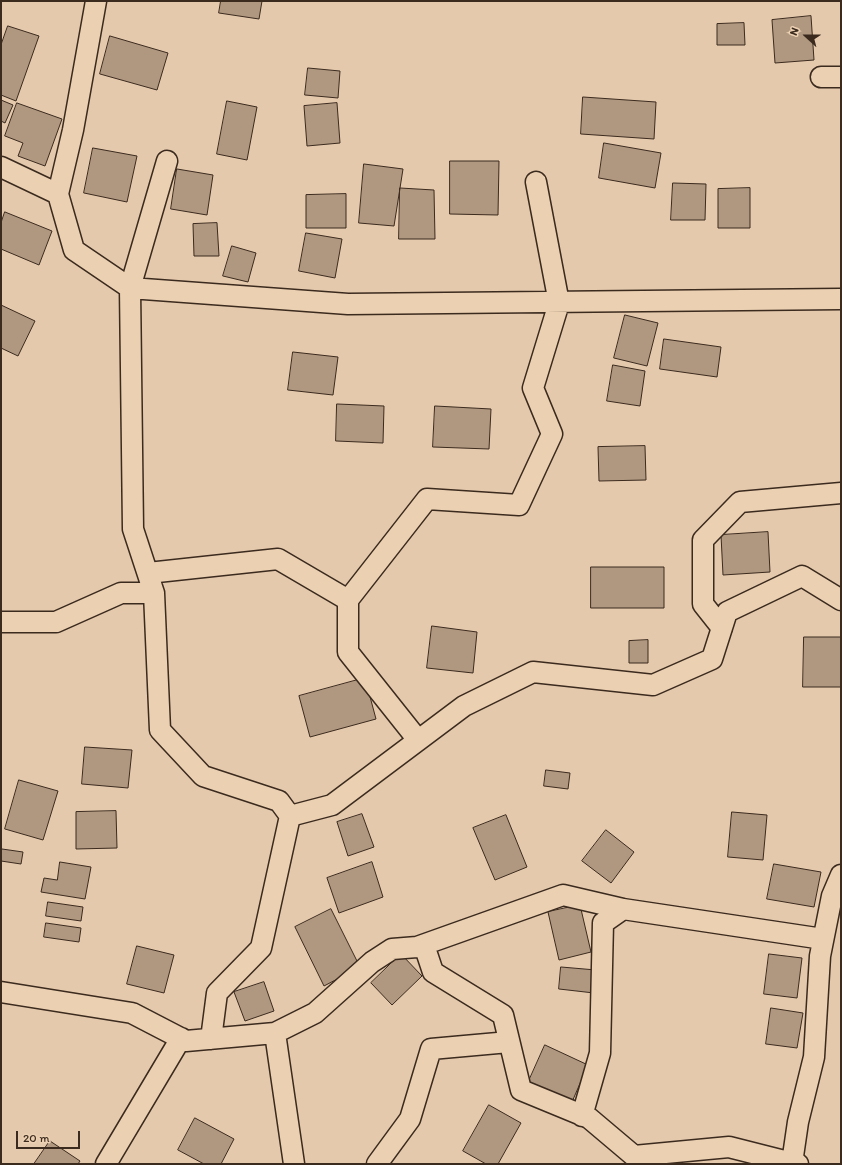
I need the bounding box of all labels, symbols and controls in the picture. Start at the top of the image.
north arrow [786,16,826,56]
text: N [787,26,802,37]
scale bar [18,1123,82,1149]
text: 20 m [23,1131,50,1145]

